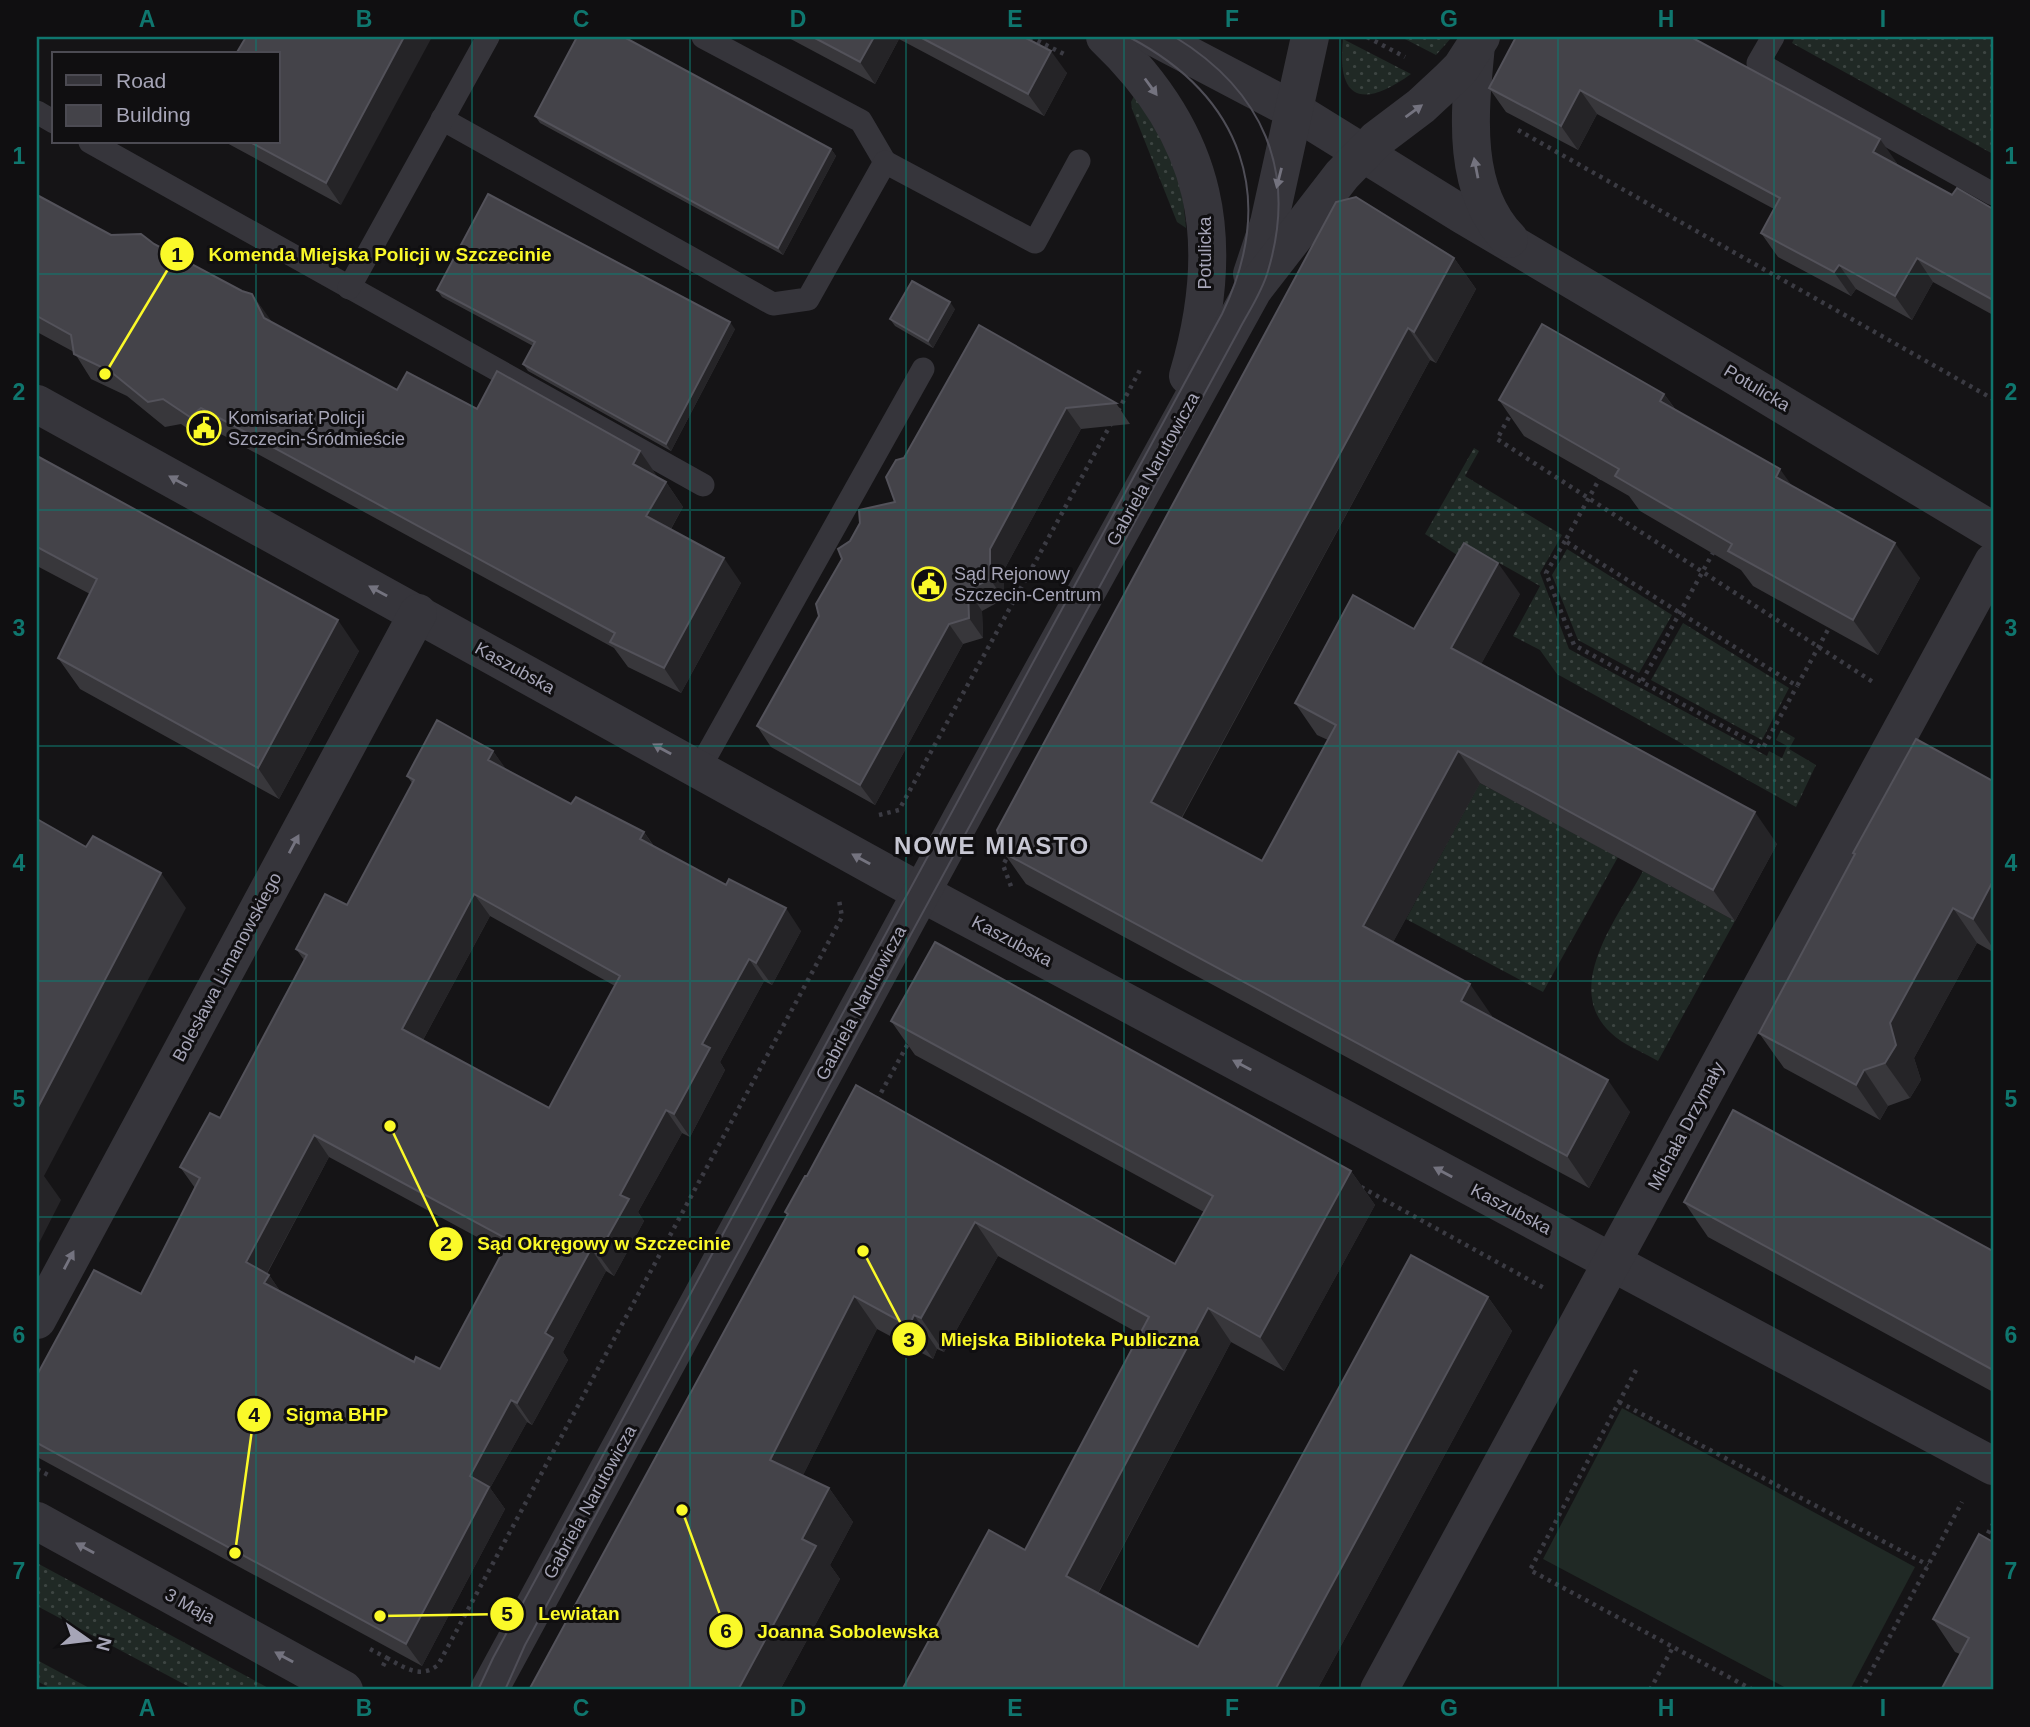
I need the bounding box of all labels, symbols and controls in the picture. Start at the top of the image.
text: A [139,6,155,32]
text: B [356,6,372,32]
text: C [573,6,589,32]
text: D [790,6,806,32]
text: E [1007,6,1023,32]
text: F [1225,6,1239,32]
text: G [1440,6,1458,32]
text: H [1658,6,1674,32]
text: I [1880,6,1886,32]
legend [52,52,280,144]
text: Road [116,69,166,92]
one-way arrow [1144,78,1158,96]
text: Building [116,103,191,126]
one-way arrow [1405,104,1423,118]
text: 1 [13,143,26,169]
text: 1 [2005,143,2018,169]
one-way arrow [1470,157,1481,179]
one-way arrow [1273,167,1284,189]
street label: Potulicka [1195,215,1215,290]
callout: Komenda Miejska Policji w Szczecinie [159,234,565,274]
text: 1 [171,243,183,266]
text: Komenda Miejska Policji w Szczecinie [208,244,552,265]
street label: Potulicka [1721,361,1794,416]
text: 2 [13,379,25,405]
text: 2 [2005,379,2017,405]
street label: Gabriela Narutowicza [1103,388,1204,549]
place label: Komisariat Policji Szczecin-Śródmieście [228,408,405,449]
public building icon: Komisariat Policji Szczecin-Śródmieście [185,409,223,447]
one-way arrow [168,476,188,487]
place label: Sąd Rejonowy Szczecin-Centrum [954,564,1101,605]
public building icon: Sąd Rejonowy Szczecin-Centrum [910,565,948,603]
one-way arrow [368,585,387,597]
text: 3 [13,615,25,641]
text: 3 [2005,615,2017,641]
street label: Kaszubska [472,638,559,699]
one-way arrow [652,743,672,755]
district label: NOWE MIASTO [894,832,1090,859]
one-way arrow [288,834,299,854]
text: 4 [13,850,26,876]
text: 4 [2005,850,2018,876]
one-way arrow [851,854,871,865]
street label: Bolesława Limanowskiego [169,869,285,1065]
street label: Kaszubska [968,911,1056,971]
street label: Gabriela Narutowicza [812,921,911,1084]
one-way arrow [1232,1059,1252,1071]
street label: Michała Drzymały [1644,1059,1728,1193]
text: 5 [13,1086,26,1112]
text: 5 [2005,1086,2018,1112]
one-way arrow [1433,1166,1453,1178]
street label: Kaszubska [1467,1179,1555,1239]
callout: Sąd Okręgowy w Szczecinie [429,1224,745,1264]
text: 2 [440,1232,452,1255]
text: Sąd Okręgowy w Szczecinie [477,1233,731,1254]
one-way arrow [63,1250,75,1270]
callout: Miejska Biblioteka Publiczna [891,1319,1213,1359]
text: 6 [13,1322,25,1348]
text: 6 [2005,1322,2017,1348]
text: 3 [903,1328,915,1351]
text: Miejska Biblioteka Publiczna [941,1329,1200,1350]
callout: Sigma BHP [237,1395,402,1435]
text: 4 [248,1403,260,1426]
text: Sigma BHP [286,1404,389,1425]
street label: Gabriela Narutowicza [540,1421,641,1582]
one-way arrow [75,1542,95,1554]
text: 7 [13,1558,25,1584]
text: 7 [2005,1558,2017,1584]
street label: 3 Maja [162,1584,219,1628]
callout: Lewiatan [489,1594,634,1634]
text: 5 [501,1602,513,1625]
text: Lewiatan [538,1603,620,1624]
north arrow [52,1604,122,1674]
callout: Joanna Sobolewska [708,1611,953,1651]
text: 6 [720,1619,732,1642]
text: Joanna Sobolewska [757,1621,939,1642]
text: N [92,1635,116,1653]
one-way arrow [274,1651,294,1663]
text: A [139,1695,155,1721]
text: B [356,1695,372,1721]
text: C [573,1695,589,1721]
text: D [790,1695,806,1721]
text: E [1007,1695,1023,1721]
text: F [1225,1695,1239,1721]
text: G [1440,1695,1458,1721]
text: H [1658,1695,1674,1721]
text: I [1880,1695,1886,1721]

